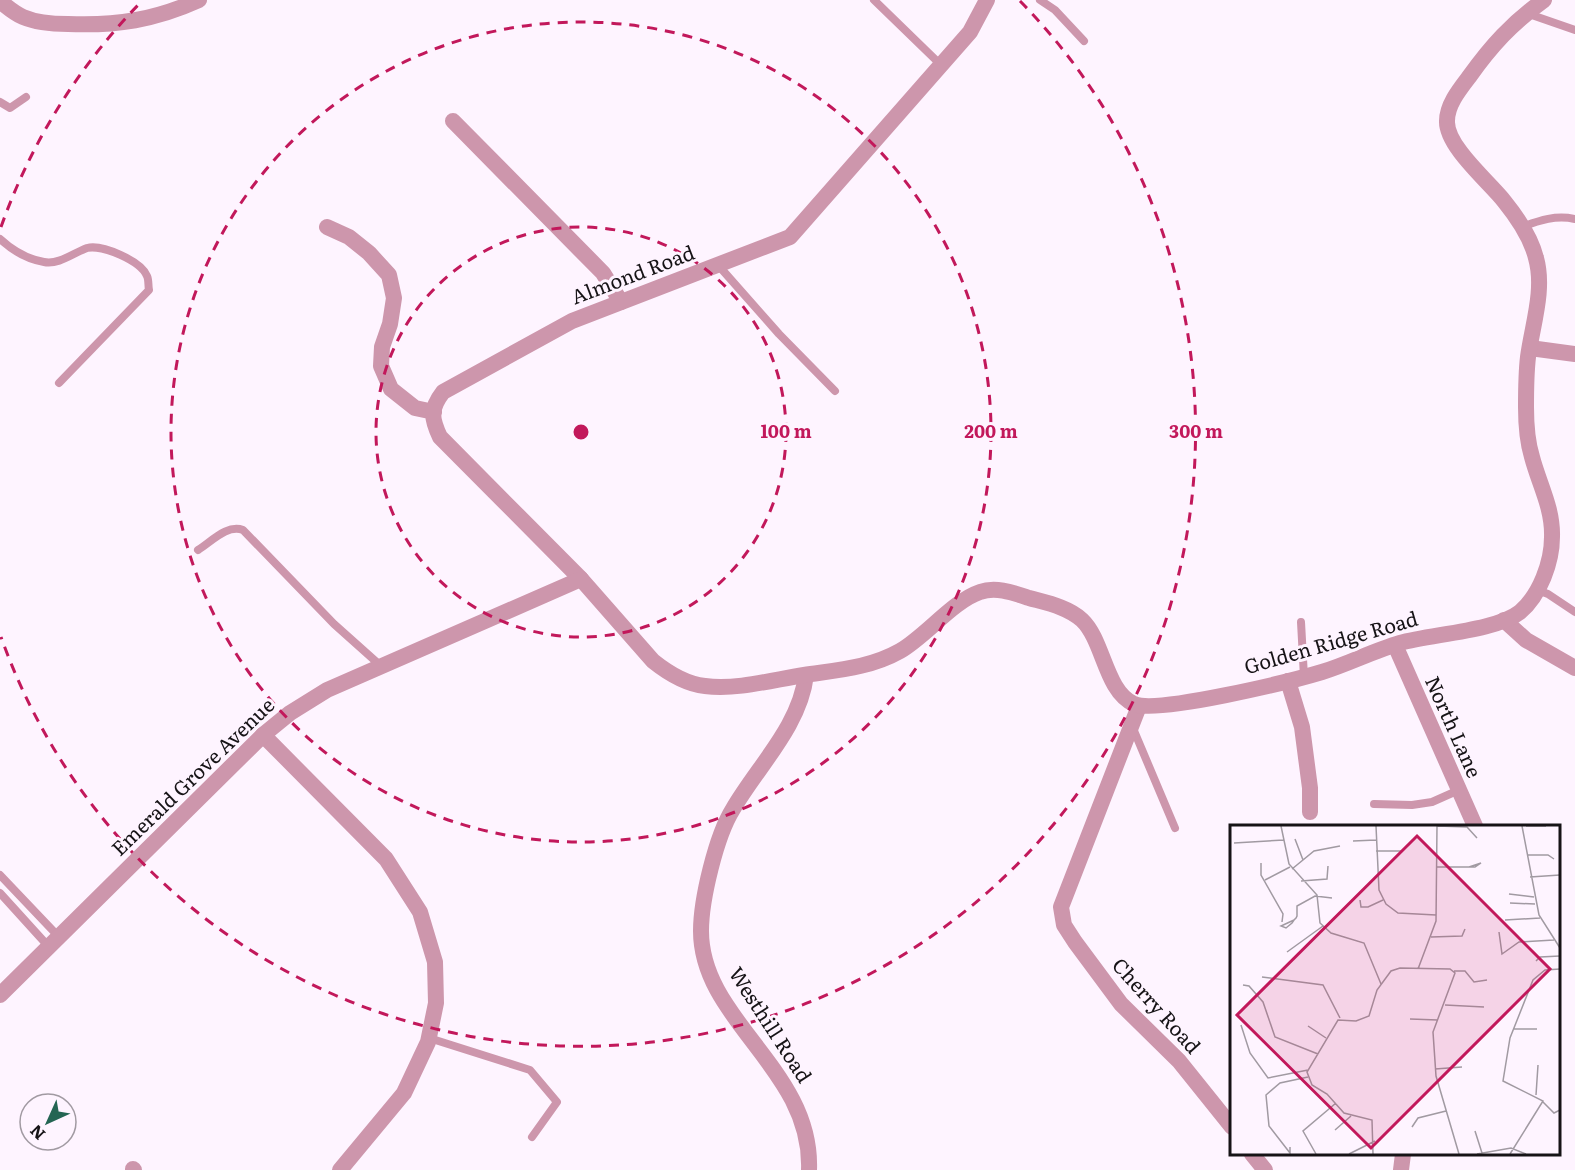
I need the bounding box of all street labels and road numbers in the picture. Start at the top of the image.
street label: Almond Road [566,236,698,310]
street label: Golden Ridge Road [1240,602,1421,680]
street label: North Lane [1419,670,1491,782]
street label: Emerald Grove Avenue [103,689,280,862]
street label: Cherry Road [1106,950,1209,1059]
street label: Westhill Road [723,960,820,1088]

